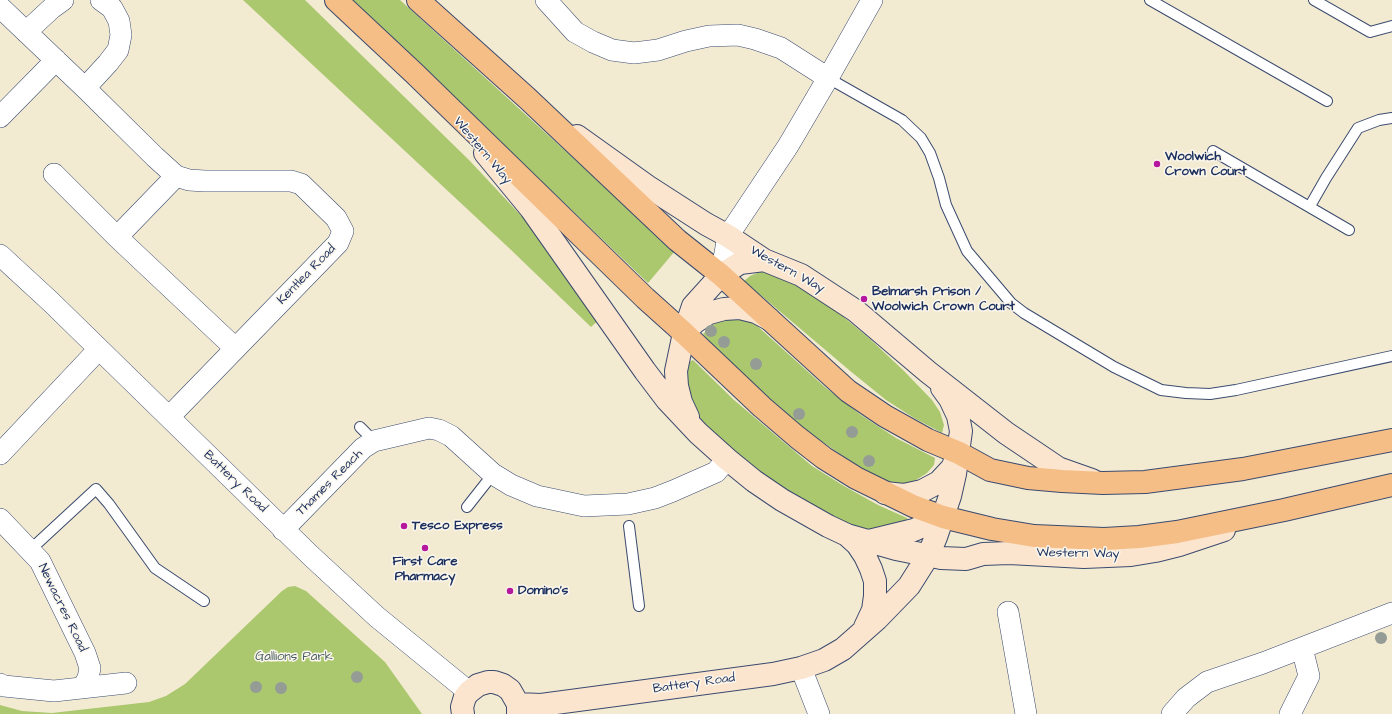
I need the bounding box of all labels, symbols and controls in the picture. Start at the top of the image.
street label: Western Way [449,114,515,188]
place label: Woolwich Crown Court [1165,149,1246,180]
marker: Woolwich Crown Court [1152,159,1162,169]
street label: Kentlea Road [275,242,339,308]
street label: Western Way [747,243,827,297]
place label: Belmarsh Prison / Woolwich Crown Court [872,284,1015,315]
marker: Belmarsh Prison / Woolwich Crown Court [859,294,869,304]
street label: Thames Reach [294,447,366,519]
street label: Battery Road [200,448,270,516]
place label: Tesco Express [412,518,503,534]
marker: Tesco Express [399,521,409,531]
marker: First Care Pharmacy [420,543,430,553]
street label: Western Way [1036,545,1120,563]
place label: First Care Pharmacy [392,554,458,585]
street label: Newacres Road [34,561,90,655]
place label: Domino's [518,583,568,599]
marker: Domino's [505,586,515,596]
park label: Gallions Park [255,649,333,665]
street label: Battery Road [652,671,736,697]

